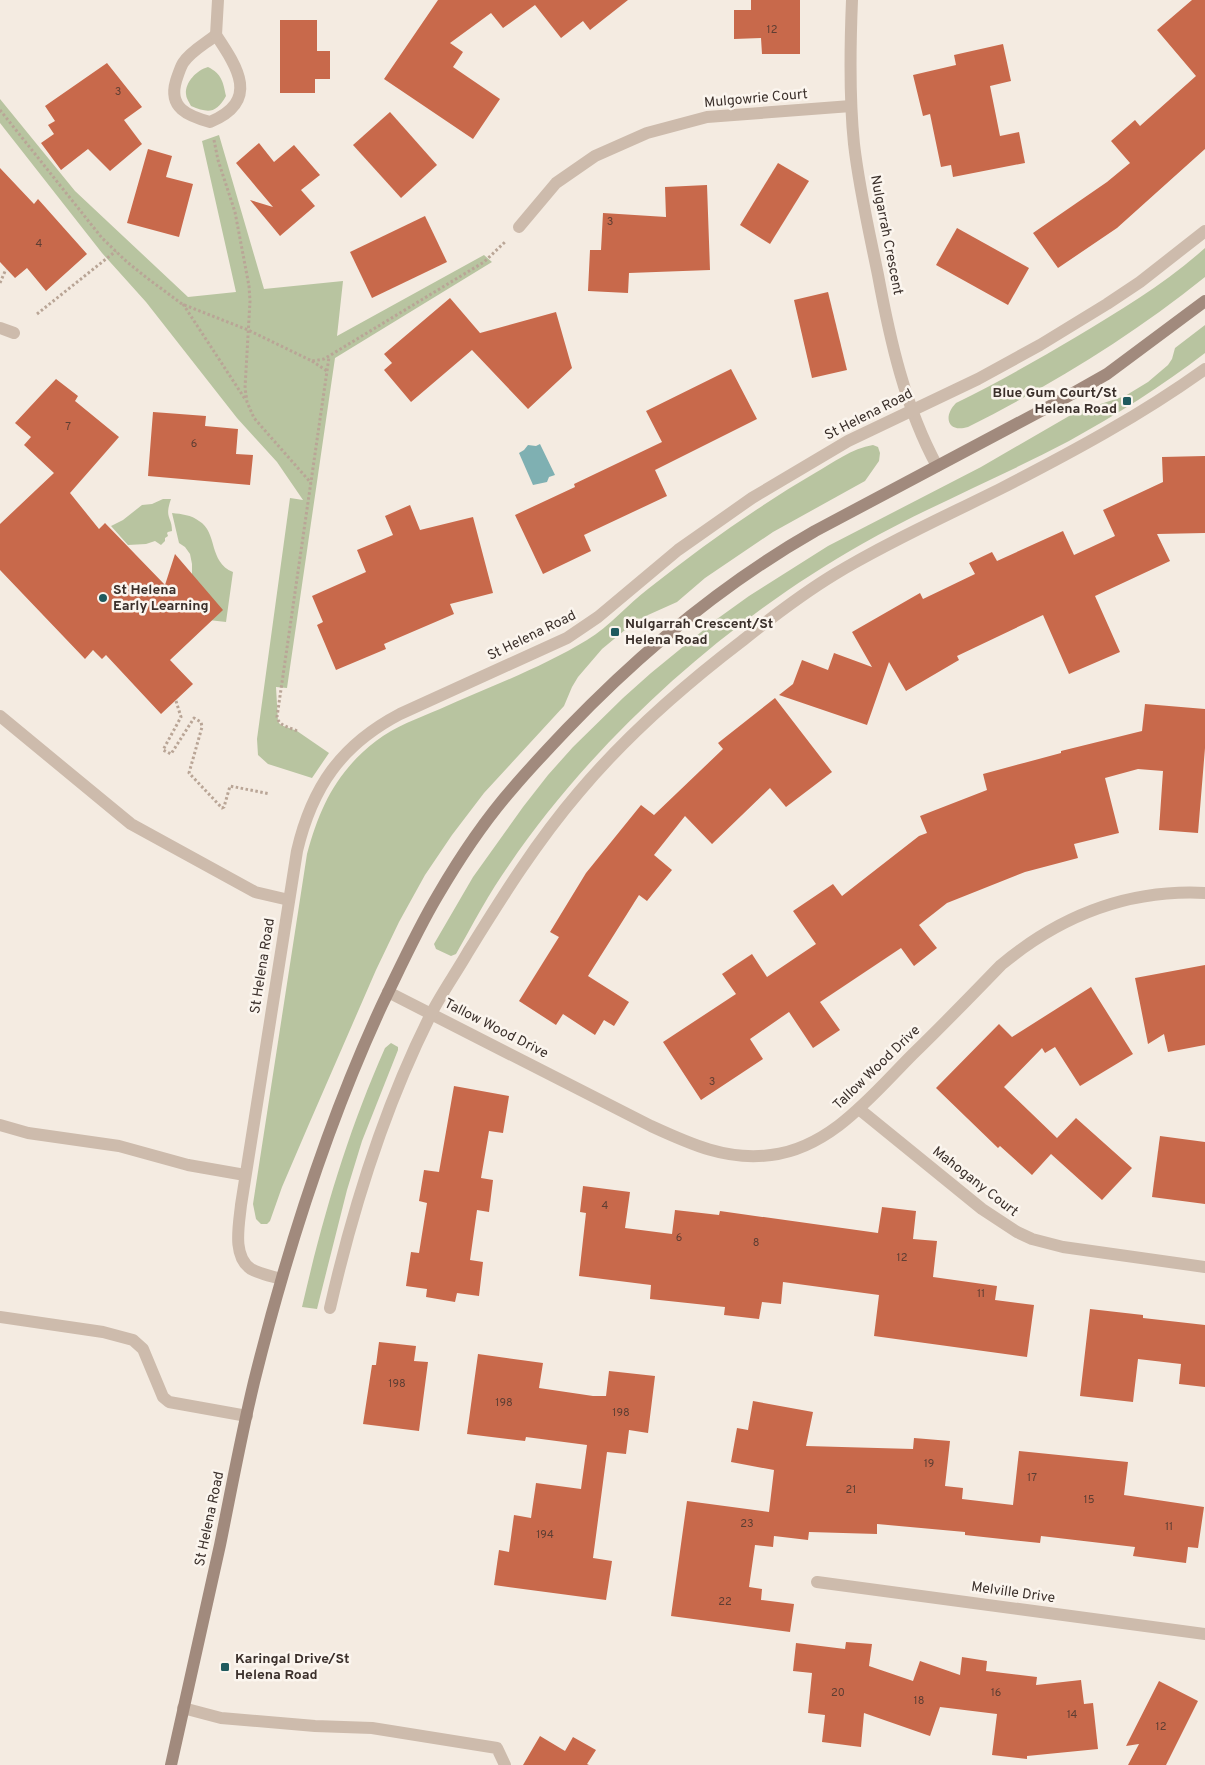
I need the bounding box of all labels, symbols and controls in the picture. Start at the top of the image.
house number: 12 [767,23,777,37]
house number: 3 [115,85,121,99]
street label: Mulgowrie Court [703,86,809,112]
street label: Nulgarrah Crescent [866,174,906,296]
house number: 3 [607,215,613,229]
house number: 4 [36,237,43,251]
place label: Blue Gum Court/St Helena Road [993,385,1117,418]
street label: St Helena Road [822,386,916,444]
marker: Blue Gum Court/St Helena Road [1121,395,1133,407]
house number: 7 [65,420,71,434]
house number: 6 [191,437,197,451]
place label: St Helena Early Learning [113,582,209,615]
marker: St Helena Early Learning [97,592,109,604]
street label: St Helena Road [485,607,579,665]
place label: Nulgarrah Crescent/St Helena Road [625,616,773,649]
marker: Nulgarrah Crescent/St Helena Road [609,626,621,638]
street label: St Helena Road [247,917,279,1015]
street label: Tallow Wood Drive [441,995,551,1063]
street label: Tallow Wood Drive [830,1022,924,1114]
house number: 3 [709,1075,715,1089]
street label: Mahogany Court [929,1143,1021,1221]
house number: 4 [602,1199,609,1213]
house number: 6 [676,1231,682,1245]
house number: 8 [753,1236,759,1250]
house number: 12 [897,1251,907,1265]
house number: 11 [977,1287,985,1301]
house number: 198 [388,1377,406,1391]
house number: 198 [495,1396,513,1410]
house number: 198 [612,1406,630,1420]
house number: 19 [924,1457,934,1471]
street label: St Helena Road [192,1470,228,1568]
house number: 17 [1027,1471,1037,1485]
house number: 21 [846,1483,856,1497]
house number: 15 [1084,1493,1095,1507]
house number: 23 [740,1517,754,1531]
house number: 11 [1165,1520,1173,1534]
house number: 194 [536,1528,554,1542]
street label: Melville Drive [970,1579,1056,1607]
house number: 22 [718,1595,732,1609]
place label: Karingal Drive/St Helena Road [235,1651,349,1684]
marker: Karingal Drive/St Helena Road [219,1661,231,1673]
house number: 20 [831,1686,845,1700]
house number: 16 [991,1686,1001,1700]
house number: 18 [914,1694,924,1708]
house number: 14 [1067,1708,1078,1722]
house number: 12 [1156,1720,1166,1734]

